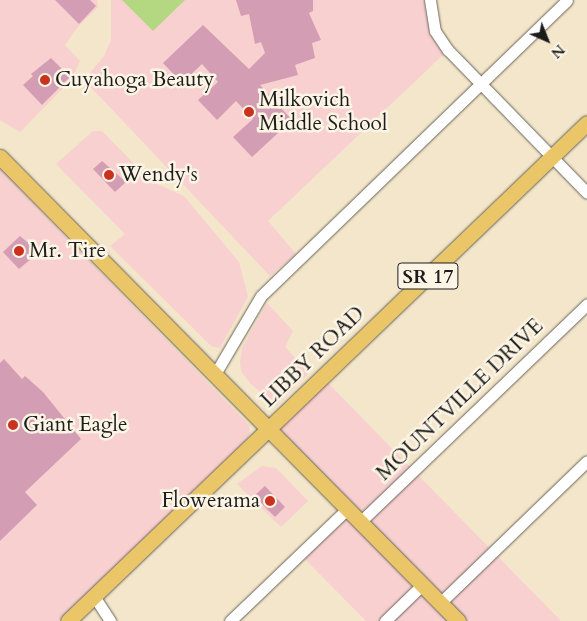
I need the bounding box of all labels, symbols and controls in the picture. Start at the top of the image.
north arrow [522,15,572,65]
text: N [547,40,569,62]
place label: Cuyahoga Beauty [55,67,214,93]
marker: Cuyahoga Beauty [39,74,51,86]
place label: Milkovich Middle School [259,87,387,137]
marker: Milkovich Middle School [243,106,255,118]
place label: Wendy's [119,162,198,188]
marker: Wendy's [103,169,115,181]
place label: Mr. Tire [29,238,106,264]
marker: Mr. Tire [13,245,25,257]
road number: SR 17 [397,258,459,294]
street label: LIBBY ROAD [256,301,370,413]
street label: MOUNTVILLE DRIVE [371,314,549,486]
place label: Giant Eagle [23,412,127,438]
marker: Giant Eagle [7,419,19,431]
place label: Flowerama [161,488,260,514]
marker: Flowerama [264,495,276,507]

